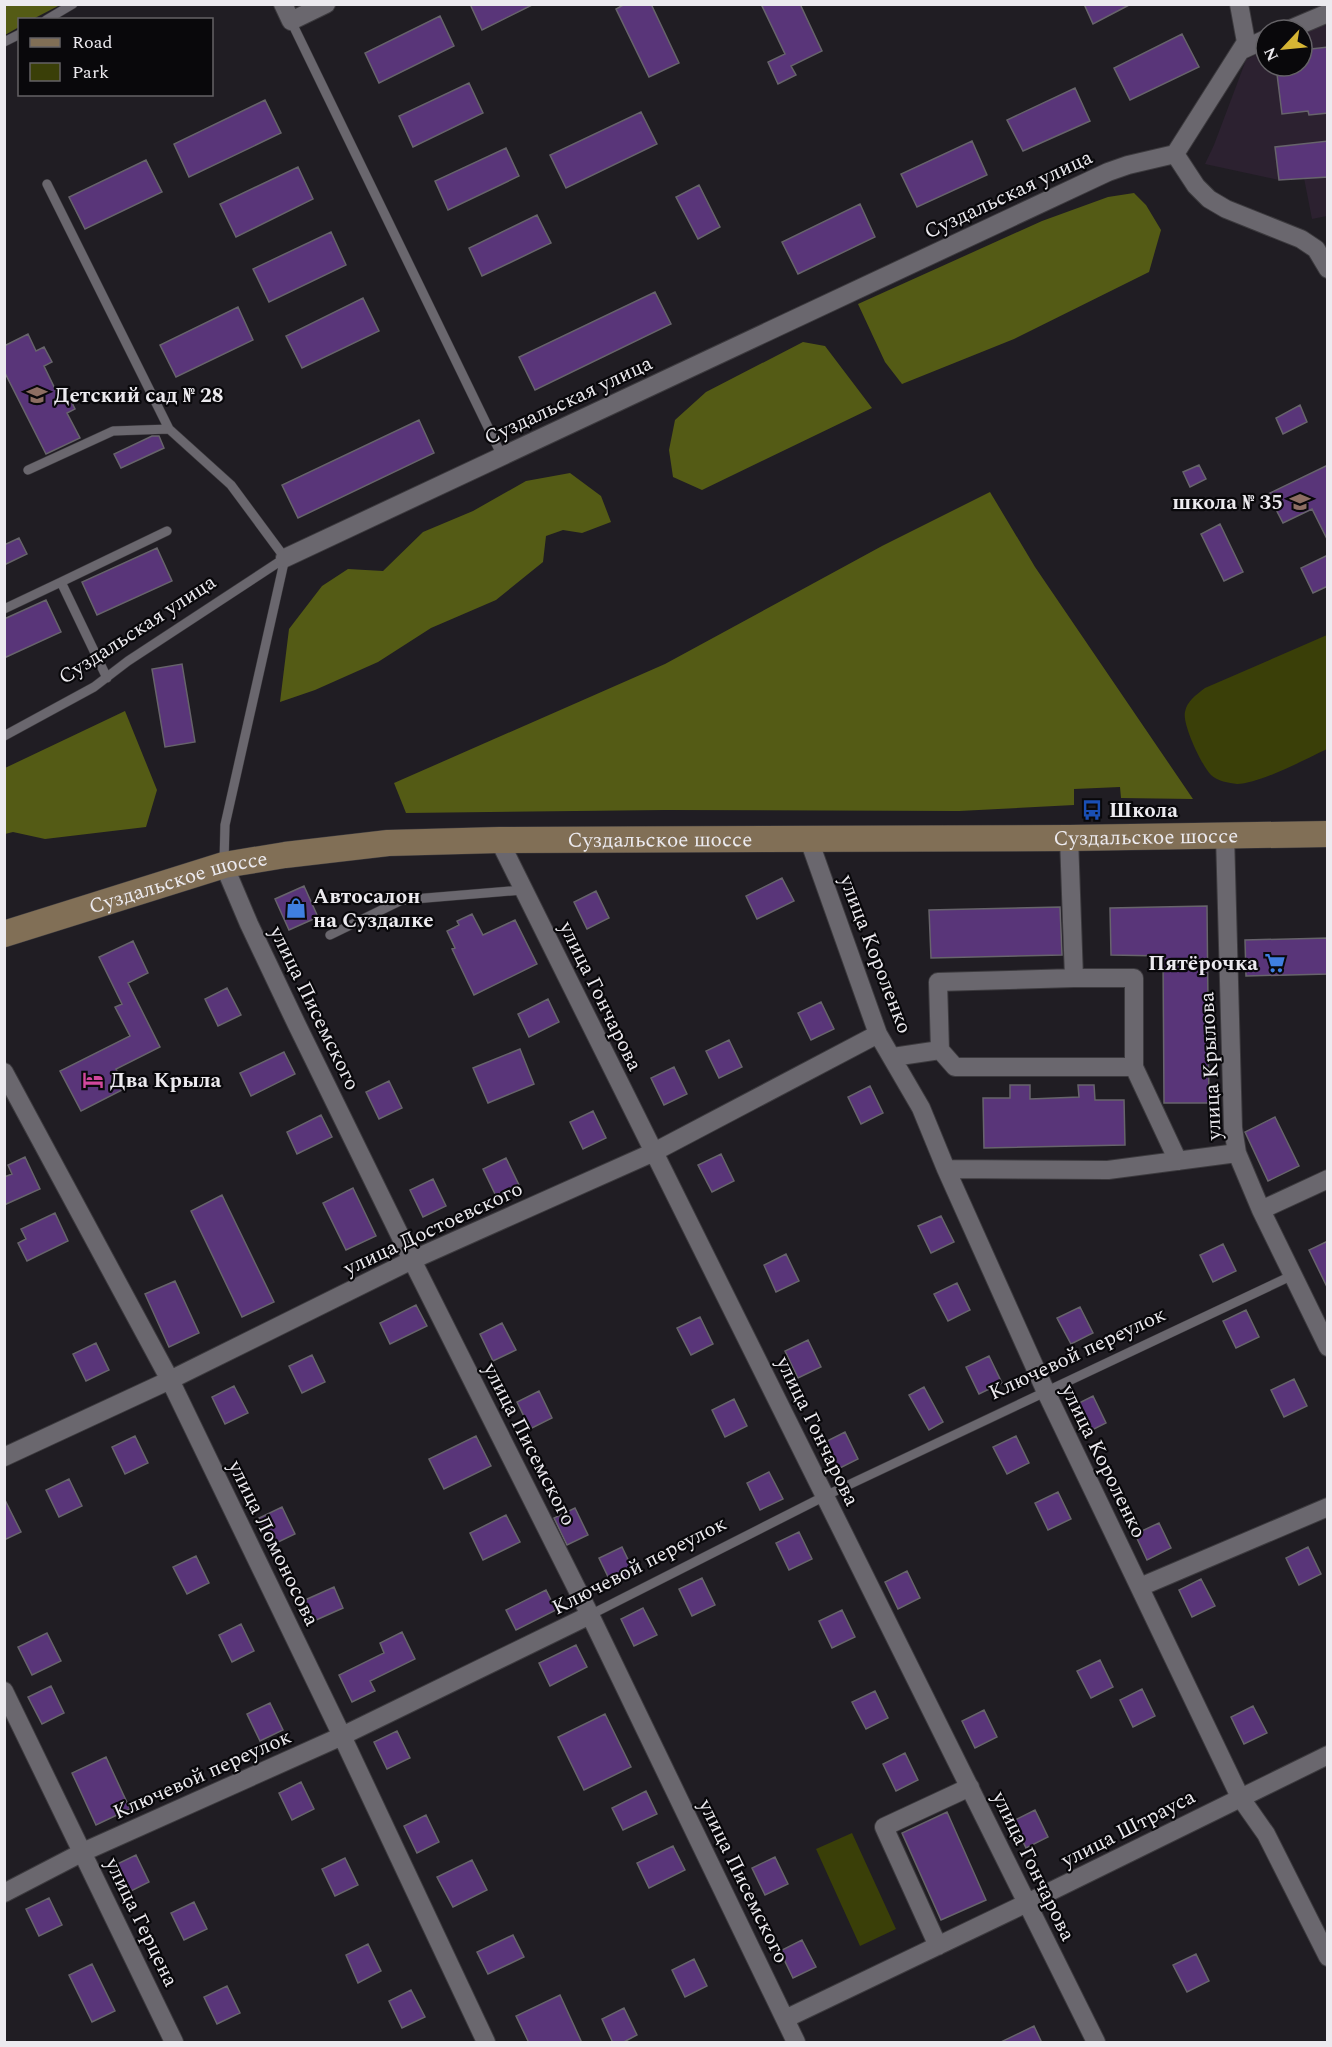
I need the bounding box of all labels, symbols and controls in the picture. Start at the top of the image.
legend [18,18,213,96]
north arrow [1254,18,1314,78]
text: Road [72,29,113,56]
text: N [1258,43,1285,65]
text: Park [72,59,109,86]
street label: Суздальская улица [919,141,1099,248]
street label: Суздальская улица [479,347,659,454]
place label: Детский сад № 28 [54,380,224,412]
school or university icon: Детский сад № 28 [25,383,49,407]
place label: школа № 35 [1172,487,1283,519]
school or university icon: школа № 35 [1288,490,1312,514]
street label: Суздальская улица [52,566,224,693]
place label: Школа [1109,795,1178,827]
bus stop icon: Школа [1080,798,1104,822]
street label: Суздальское шоссе [1053,820,1239,855]
street label: Суздальское шоссе [567,824,752,857]
street label: Суздальское шоссе [85,843,270,923]
street label: улица Короленко [830,869,920,1038]
place label: Автосалон на Суздалке [313,881,434,937]
shop icon: Автосалон на Суздалке [284,896,308,920]
street label: улица Гончарова [549,915,651,1077]
street label: улица Писемского [260,920,368,1096]
place label: Пятёрочка [1148,948,1258,980]
supermarket icon: Пятёрочка [1263,951,1287,975]
street label: улица Крылова [1191,990,1231,1142]
place label: Два Крыла [110,1065,222,1097]
hotel icon: Два Крыла [81,1068,105,1092]
street label: улица Достоевского [338,1173,528,1285]
street label: Ключевой переулок [984,1299,1172,1409]
street label: улица Гончарова [766,1350,868,1512]
street label: улица Писемского [474,1356,584,1532]
street label: улица Короленко [1052,1378,1154,1544]
street label: улица Ломоносова [219,1454,328,1633]
street label: Ключевой переулок [547,1508,733,1624]
street label: Ключевой переулок [108,1721,297,1829]
street label: улица Штрауса [1055,1781,1202,1877]
street label: улица Гончарова [982,1785,1084,1947]
street label: улица Писемского [689,1793,797,1969]
street label: улица Герцена [96,1851,187,1993]

